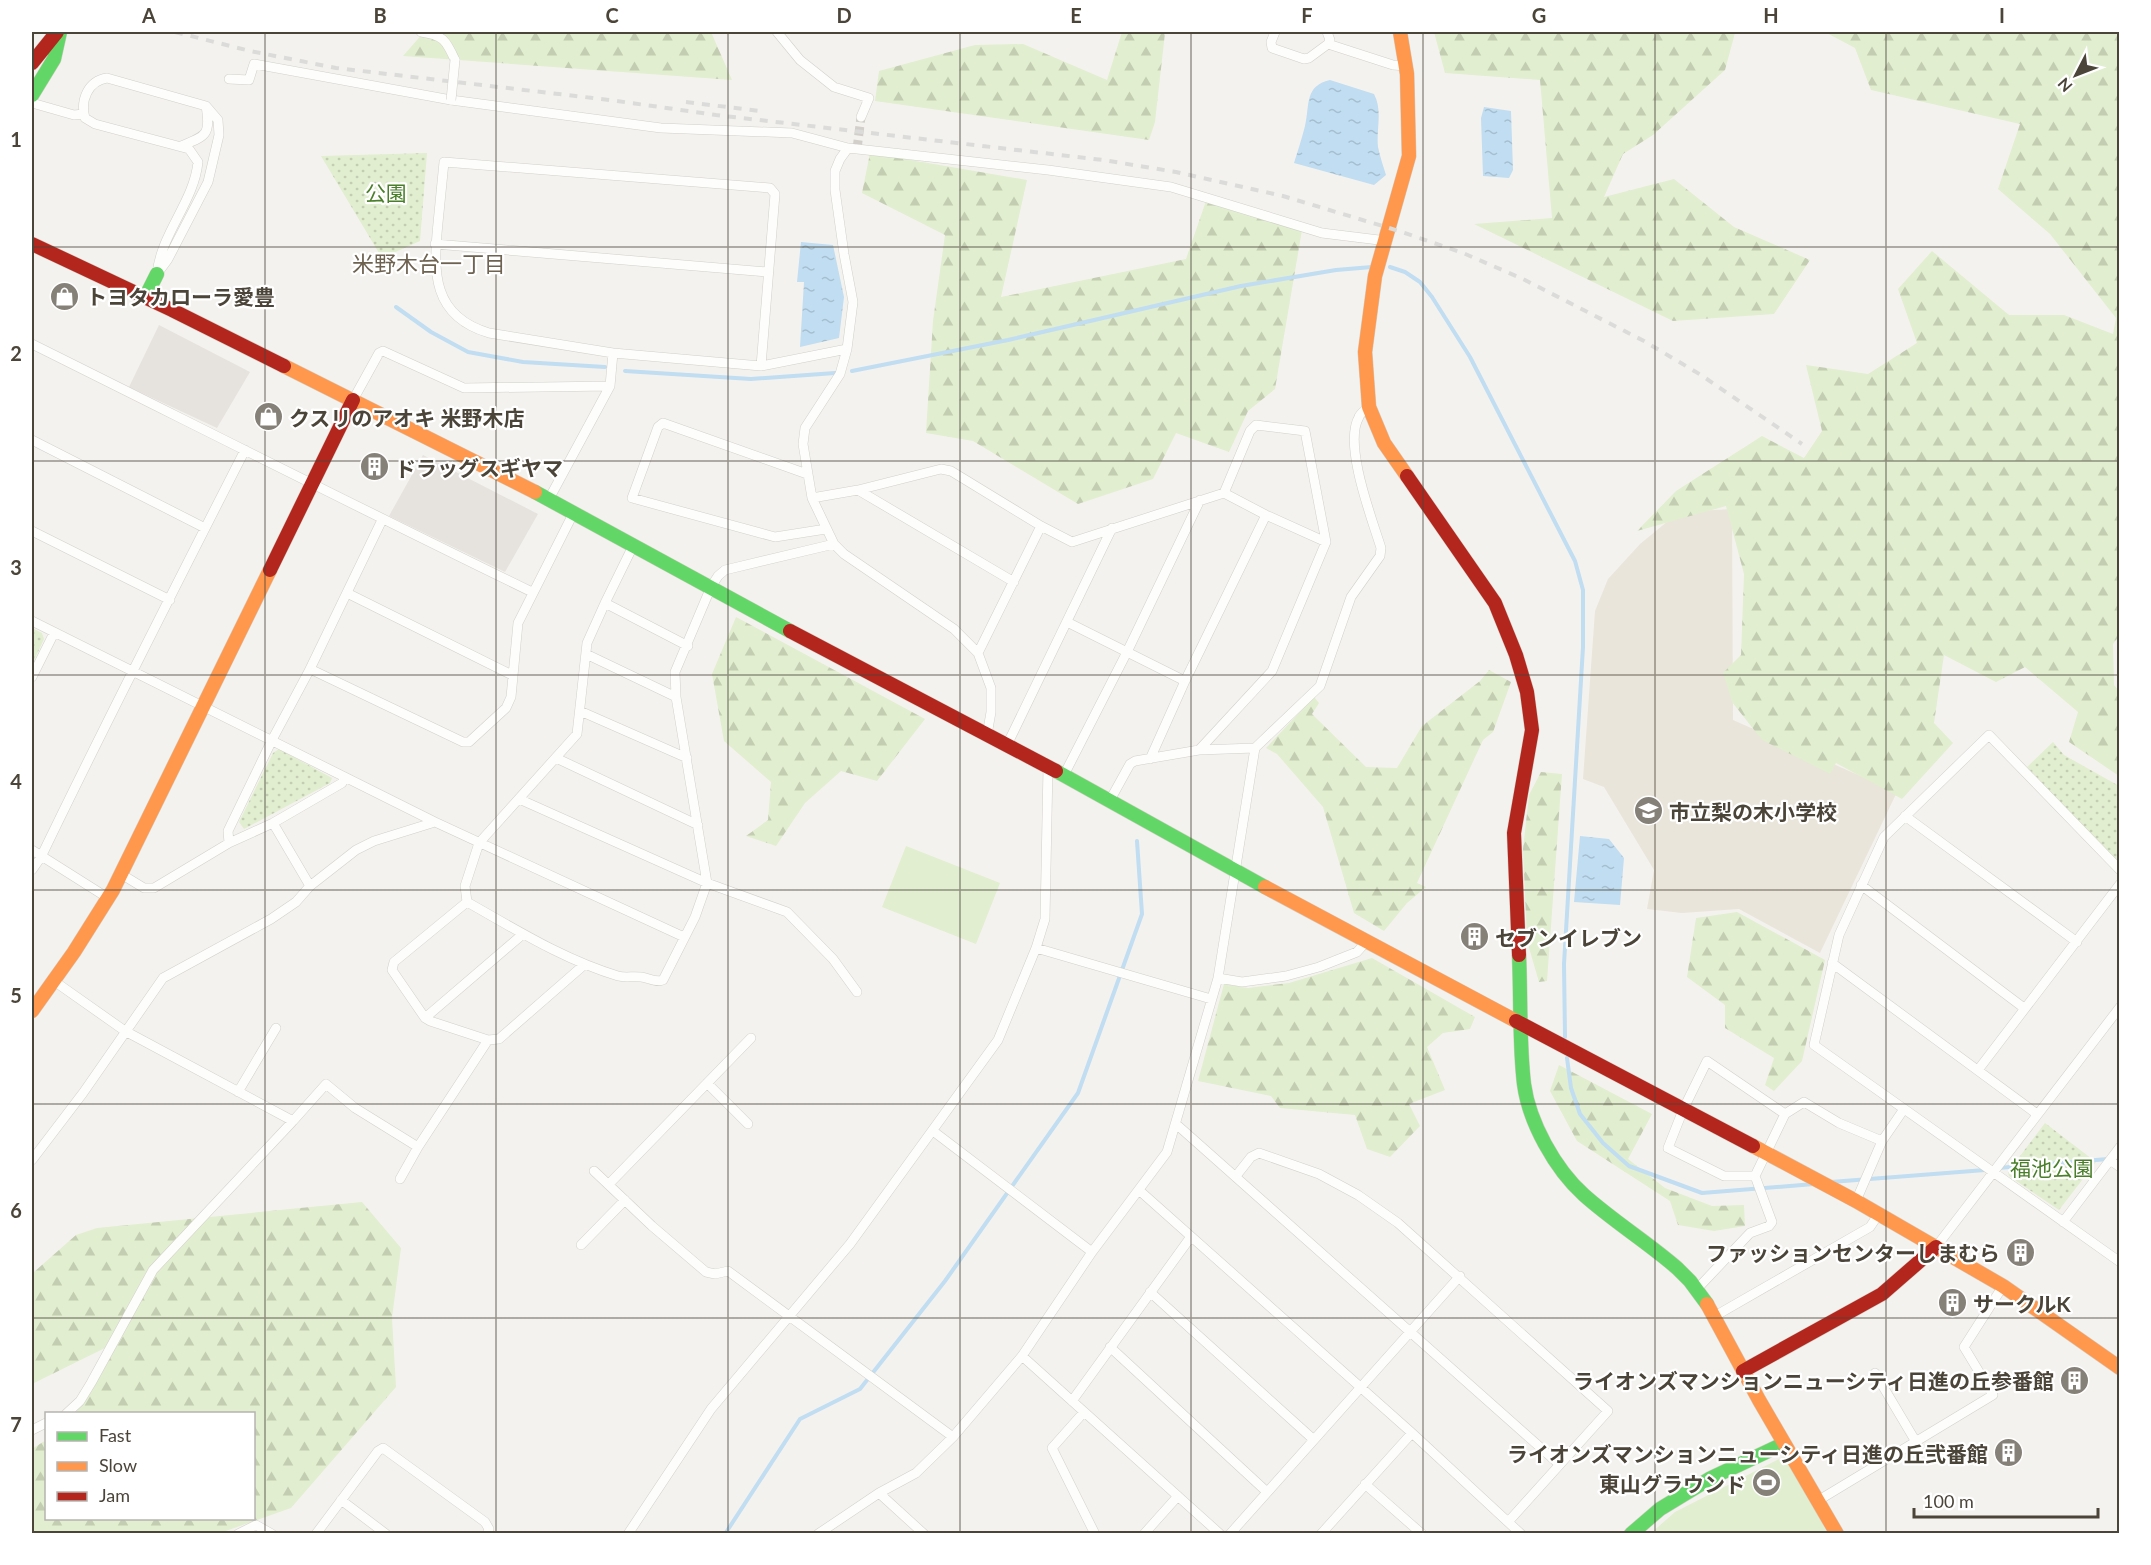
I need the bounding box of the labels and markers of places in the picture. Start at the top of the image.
shop icon: トヨタカローラ愛豊 [49,280,81,312]
place label: トヨタカローラ愛豊 [86,284,275,309]
shop icon: クスリのアオキ 米野木店 [252,401,284,433]
place label: クスリのアオキ 米野木店 [289,405,524,430]
building icon: ドラッグスギヤマ [358,451,390,483]
place label: ドラッグスギヤマ [395,455,563,480]
school or university icon: 市立梨の木小学校 [1632,795,1664,827]
place label: 市立梨の木小学校 [1669,799,1837,824]
building icon: セブンイレブン [1458,921,1490,953]
place label: セブンイレブン [1495,925,1642,950]
building icon: ファッションセンターしまむら [2005,1236,2037,1268]
place label: ファッションセンターしまむら [1706,1240,2000,1265]
building icon: サークルK [1936,1287,1968,1319]
place label: サークルK [1973,1291,2071,1316]
building icon: ライオンズマンションニューシティ日進の丘参番館 [2059,1364,2091,1396]
place label: ライオンズマンションニューシティ日進の丘参番館 [1573,1368,2054,1393]
building icon: ライオンズマンションニューシティ日進の丘弐番館 [1993,1437,2025,1469]
place label: ライオンズマンションニューシティ日進の丘弐番館 [1507,1441,1988,1466]
sports icon: 東山グラウンド [1751,1467,1783,1499]
place label: 東山グラウンド [1599,1471,1746,1496]

